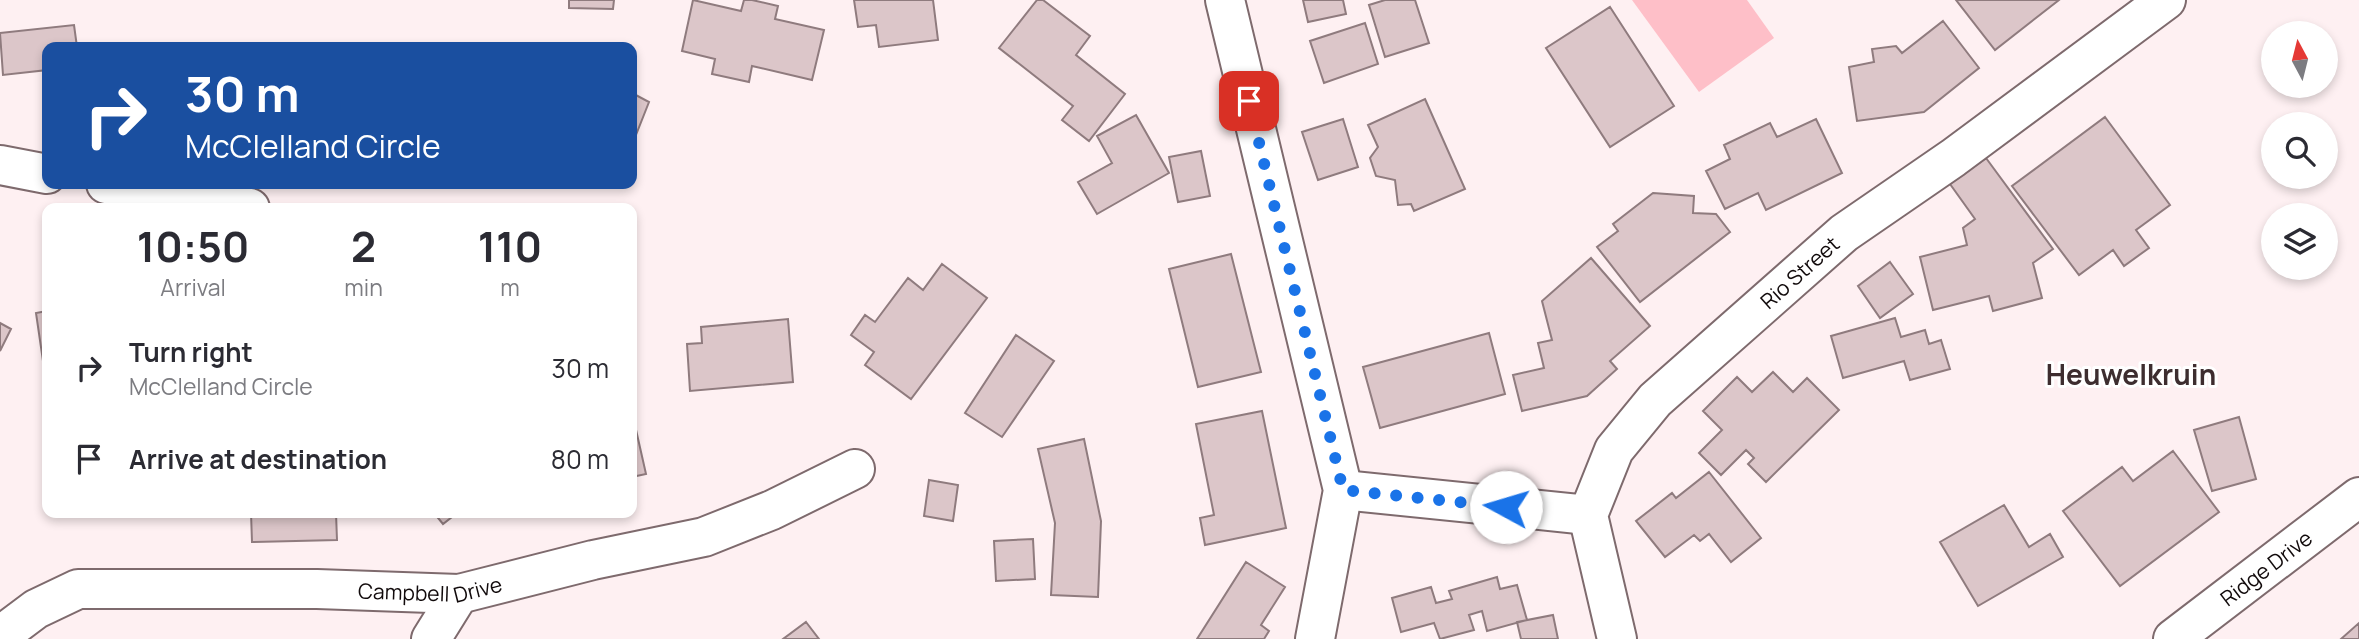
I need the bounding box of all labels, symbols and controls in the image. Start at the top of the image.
north arrow [2261,21,2338,98]
map controls [2261,21,2338,280]
text: 30 m [185,60,300,127]
icon: right [70,70,161,161]
pin [1219,71,1279,131]
icon: arrive [1230,82,1268,120]
button: search [2261,112,2338,189]
text: McClelland Circle [185,124,441,168]
button: layers [2261,203,2338,280]
text: 10:50 [137,217,250,275]
text: 2 [351,217,376,275]
text: 110 [478,217,542,275]
street label: Rio Street [1754,230,1845,315]
text: Arrival [160,271,226,303]
text: min [344,271,383,303]
text: m [500,271,520,303]
text: Turn right [129,334,253,370]
icon: right [70,349,108,387]
text: 30 m [552,350,609,386]
district label: Heuwelkruin [2046,355,2216,393]
text: McClelland Circle [129,370,313,402]
icon: arrive [70,440,108,478]
text: Arrive at destination [129,441,387,477]
text: 80 m [551,441,609,477]
position arrow [1469,470,1543,544]
street label: Ridge Drive [2214,524,2318,612]
street label: Campbell Drive [358,570,505,609]

